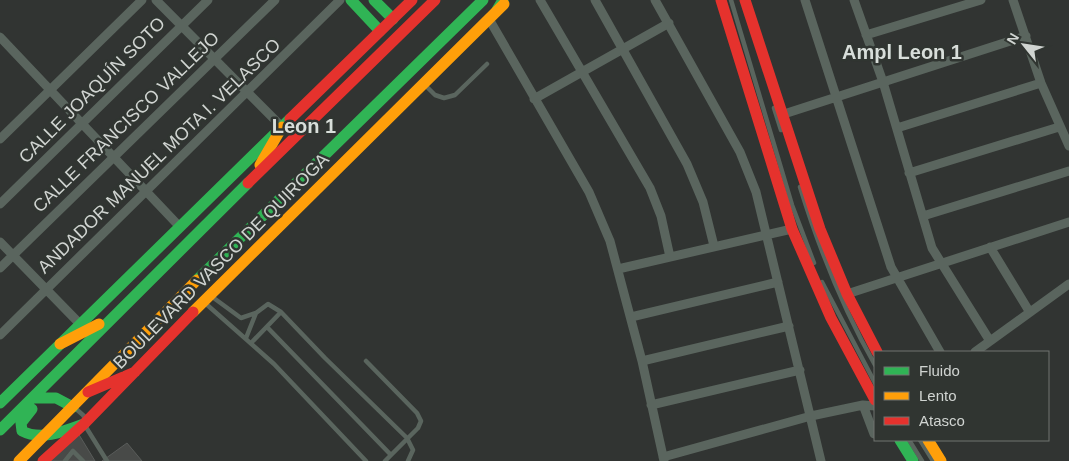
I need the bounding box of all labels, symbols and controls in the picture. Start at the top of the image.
street label: CALLE JOAQUÍN SOTO [15,13,169,167]
north arrow [999,20,1049,70]
street label: CALLE FRANCISCO VALLEJO [29,28,223,216]
text: N [1003,30,1022,47]
street label: ANDADOR MANUEL MOTA I. VELASCO [34,35,284,277]
district label: Ampl Leon 1 [842,41,962,63]
district label: Leon 1 [272,115,336,137]
street label: BOULEVARD VASCO DE QUIROGA [109,149,333,373]
legend [874,351,1049,441]
text: Fluido [919,362,960,379]
text: Lento [919,387,957,404]
text: Atasco [919,412,965,429]

